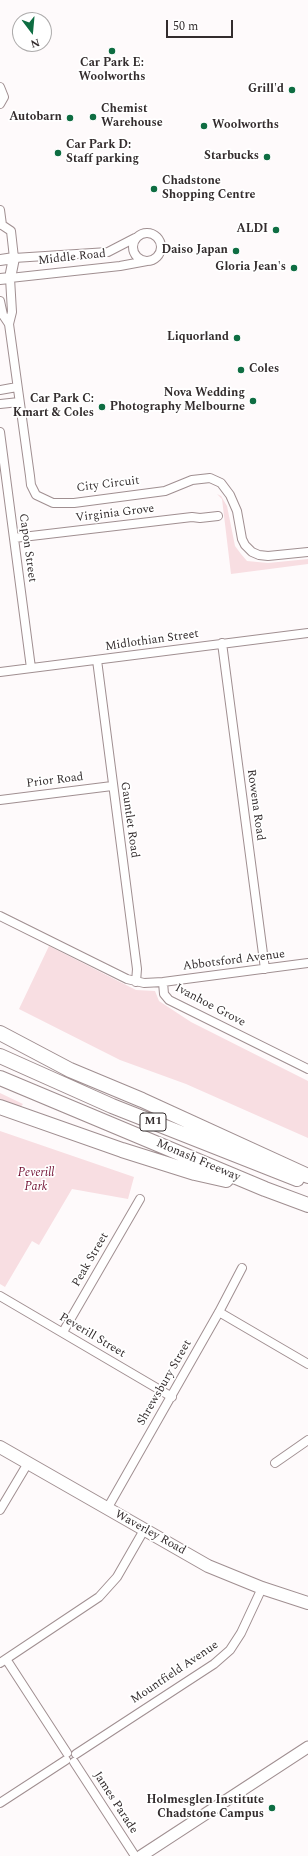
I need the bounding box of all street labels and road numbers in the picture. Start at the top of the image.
street label: Middle Road [37,247,107,269]
street label: City Circuit [76,474,140,496]
street label: Virginia Grove [75,502,155,526]
street label: Capon Street [15,513,39,583]
street label: Midlothian Street [104,627,200,655]
street label: Rowena Road [243,768,267,842]
street label: Prior Road [26,770,84,792]
street label: Gauntlet Road [117,781,141,859]
street label: Abbotsford Avenue [182,948,286,974]
street label: Ivanhoe Grove [172,981,248,1031]
road number: M1 [140,1113,166,1131]
street label: Monash Freeway [154,1137,242,1185]
street label: Peak Street [70,1230,112,1290]
street label: Peverill Street [56,1311,128,1361]
street label: Shrewsbury Street [135,1338,195,1428]
street label: Waverley Road [112,1508,188,1558]
street label: Mountfield Avenue [128,1638,222,1708]
street label: James Parade [90,1769,140,1837]

